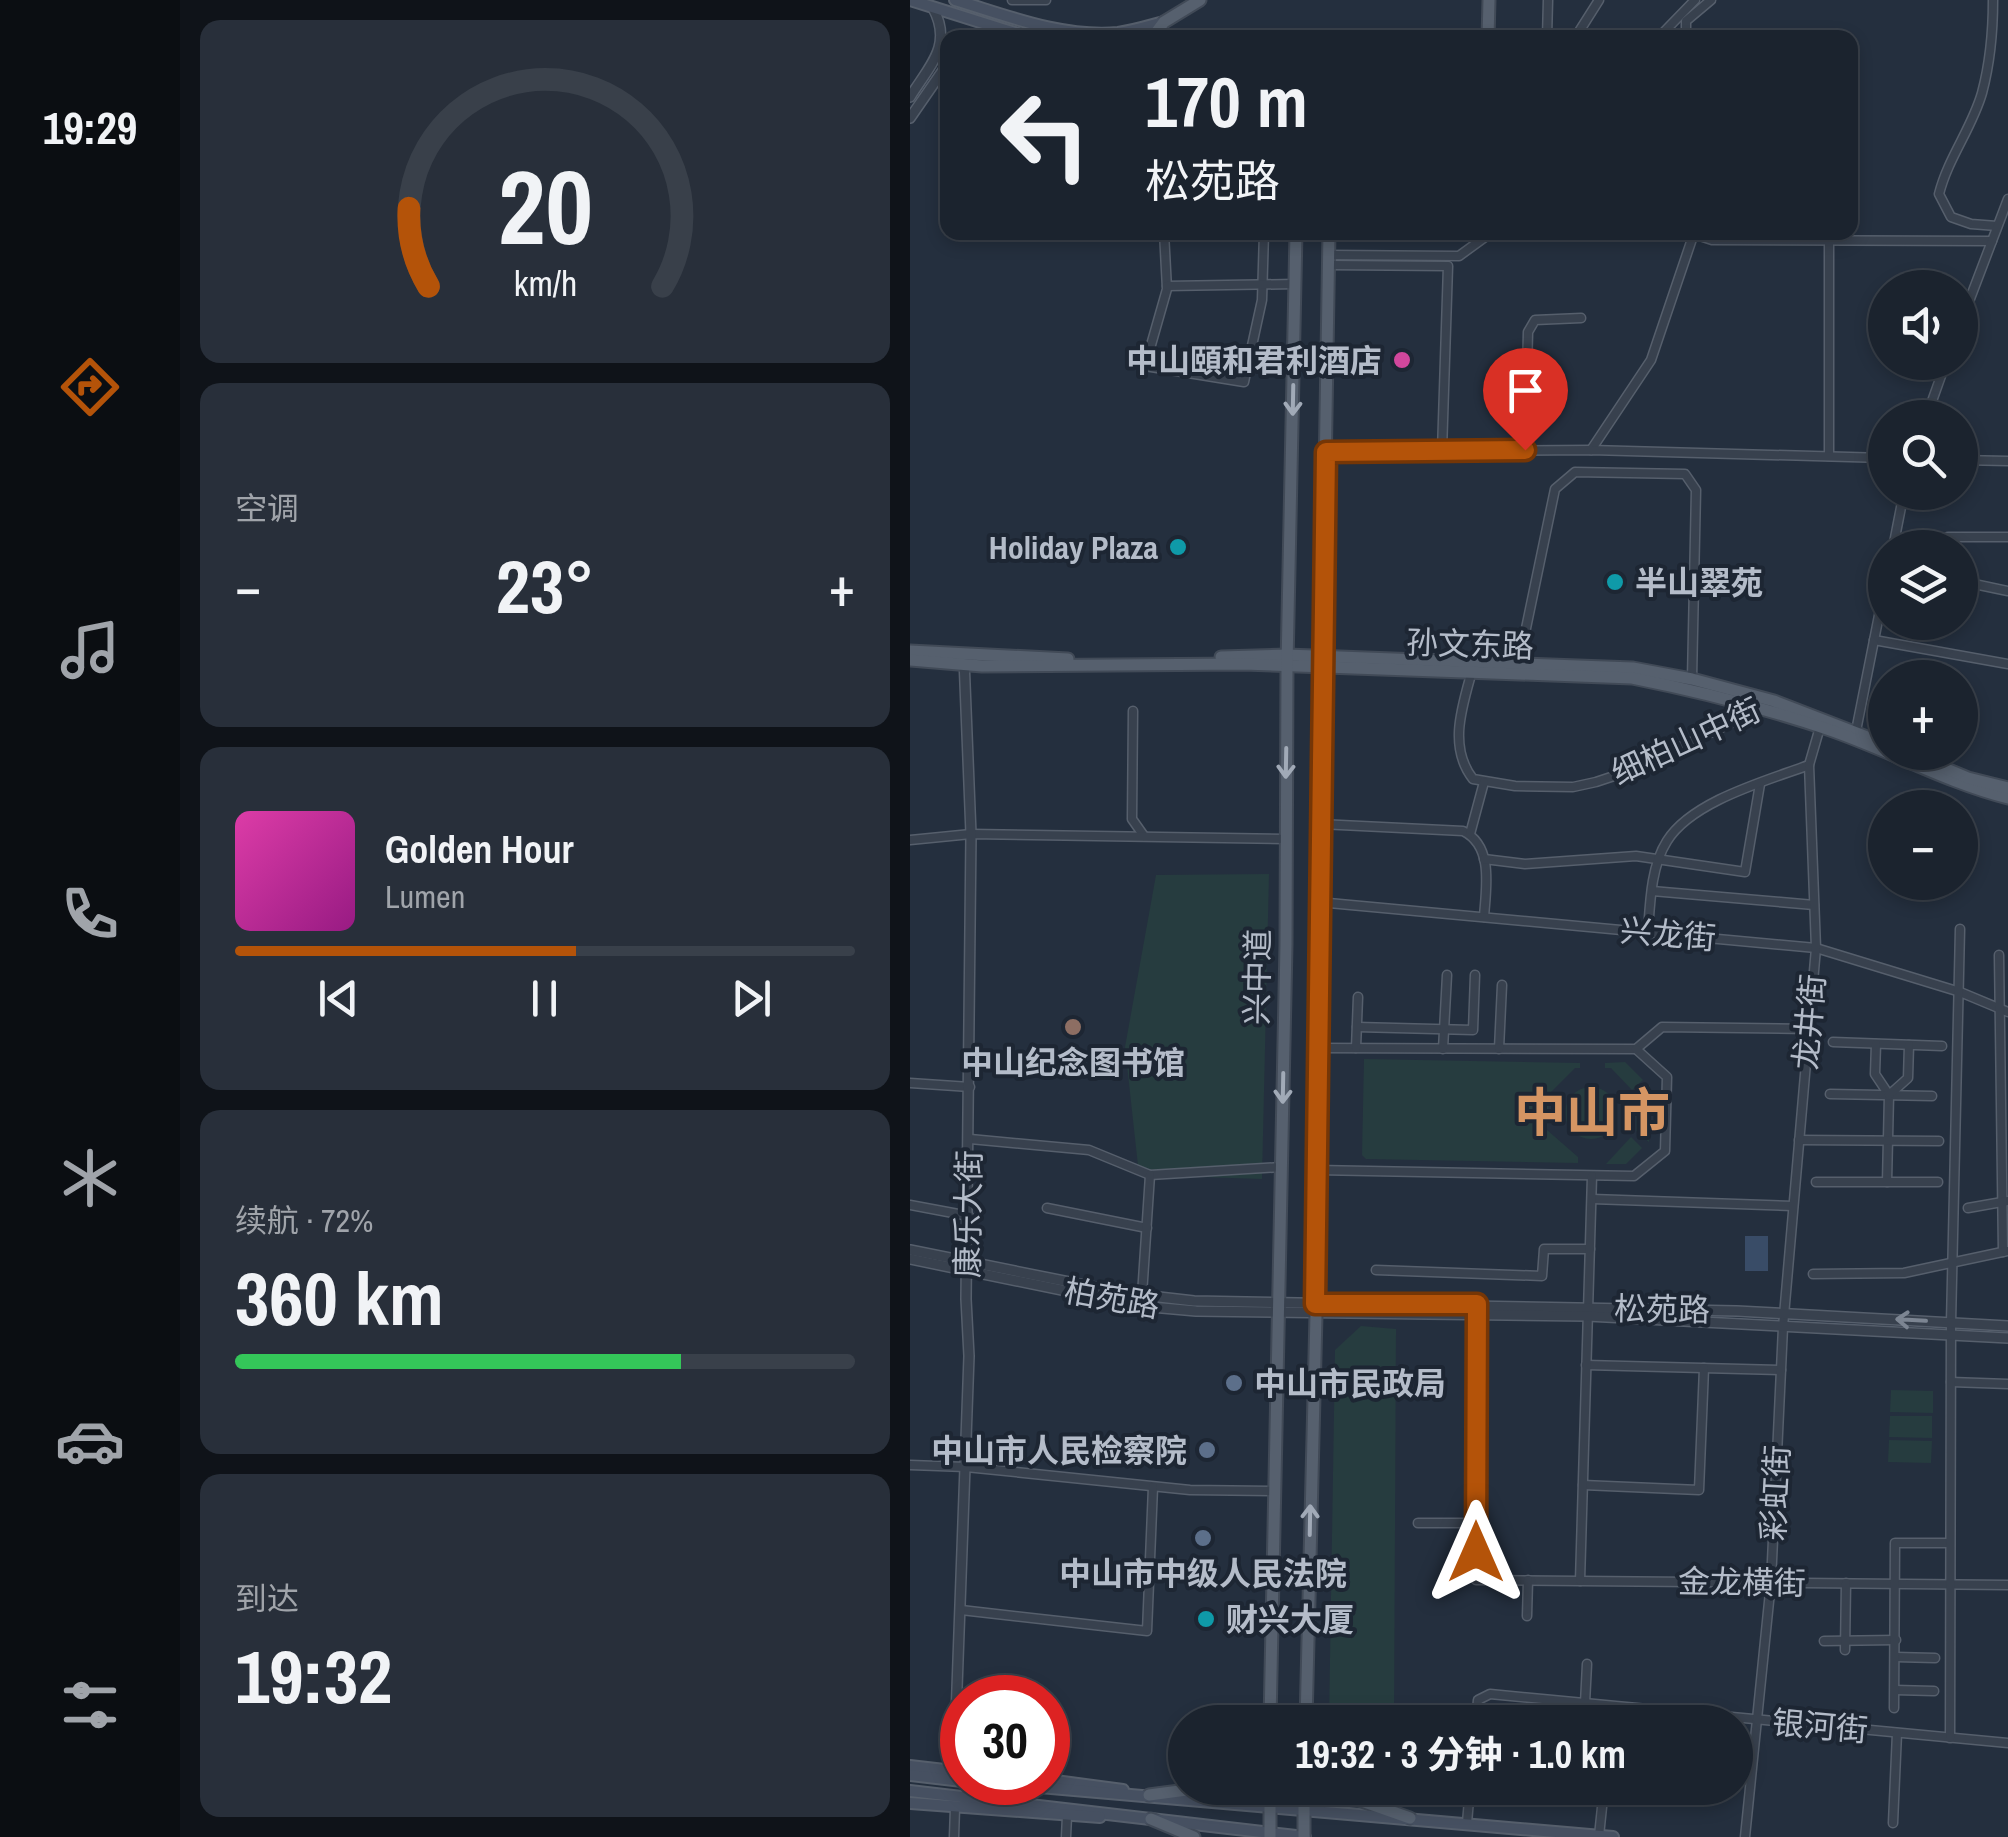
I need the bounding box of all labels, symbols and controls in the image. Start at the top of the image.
text: 170 m [1145,55,1308,149]
icon: left [980,70,1110,200]
text: 19:29 [43,97,137,158]
text: 20 [498,136,592,276]
text: 松苑路 [1145,150,1280,211]
text: km/h [513,259,577,307]
map controls [1868,270,1978,900]
button: sound [1868,270,1978,380]
place label: 中山頤和君利酒店 [1126,339,1382,382]
pin [1483,348,1568,451]
marker: 中山頤和君利酒店 [1391,349,1413,371]
icon: directions [55,352,125,422]
icon: arrive [1498,363,1553,418]
one-way arrow [1284,382,1302,415]
button: search [1868,400,1978,510]
text: 空调 [235,487,299,530]
place label: Holiday Plaza [989,526,1158,569]
button: layers [1868,530,1978,640]
text: 23° [496,535,594,636]
marker: Holiday Plaza [1167,536,1189,558]
text: − [235,549,261,623]
text: + [829,549,855,623]
place label: 半山翠苑 [1635,561,1763,604]
marker: 半山翠苑 [1604,571,1626,593]
icon: music [55,615,125,685]
street label: 孙文东路 [1405,620,1535,668]
button: + [1868,660,1978,770]
street label: 细柏山中街 [1604,688,1768,794]
one-way arrow [1276,746,1296,778]
button: − [1868,790,1978,900]
text: Golden Hour [385,824,574,875]
text: Lumen [385,875,465,918]
icon: phone [55,879,125,949]
street label: 兴龙街 [1618,908,1718,960]
street label: 兴中道 [1235,929,1279,1025]
icon: previous [311,971,366,1026]
icon: pause [517,971,572,1026]
icon: next [724,971,779,1026]
street label: 龙井街 [1783,972,1835,1072]
marker: 中山纪念图书馆 [1062,1016,1084,1038]
place label: 中山纪念图书馆 [961,1041,1185,1084]
one-way arrow [1274,1070,1292,1103]
district label: 中山市 [1514,1077,1670,1147]
icon: climate [55,1143,125,1213]
street label: 康乐大街 [945,1150,991,1278]
text: 续航 · 72% [235,1199,373,1242]
text: 360 km [235,1247,444,1348]
street label: 柏苑路 [1061,1268,1163,1328]
street label: 松苑路 [1614,1287,1710,1331]
one-way arrow [1895,1311,1927,1330]
place label: 中山市民政局 [1254,1362,1446,1405]
marker: 中山市民政局 [1223,1372,1245,1394]
icon: car [55,1406,125,1476]
place label: 中山市人民检察院 [931,1429,1187,1472]
marker: 中山市人民检察院 [1196,1439,1218,1461]
street label: 彩虹街 [1751,1444,1799,1542]
position arrow [1424,1500,1528,1604]
one-way arrow [1301,1505,1320,1537]
marker: 中山市中级人民法院 [1192,1527,1214,1549]
place label: 中山市中级人民法院 [1059,1552,1347,1595]
street label: 金龙横街 [1678,1559,1806,1605]
text: 到达 [235,1577,299,1620]
place label: 财兴大厦 [1226,1598,1354,1641]
marker: 财兴大厦 [1195,1608,1217,1630]
text: 19:32 [235,1625,392,1726]
icon: filters [55,1670,125,1740]
speed limit sign: 30 [940,1675,1070,1805]
street label: 银河街 [1770,1700,1870,1752]
text: 19:32 · 3 分钟 · 1.0 km [1295,1729,1626,1780]

